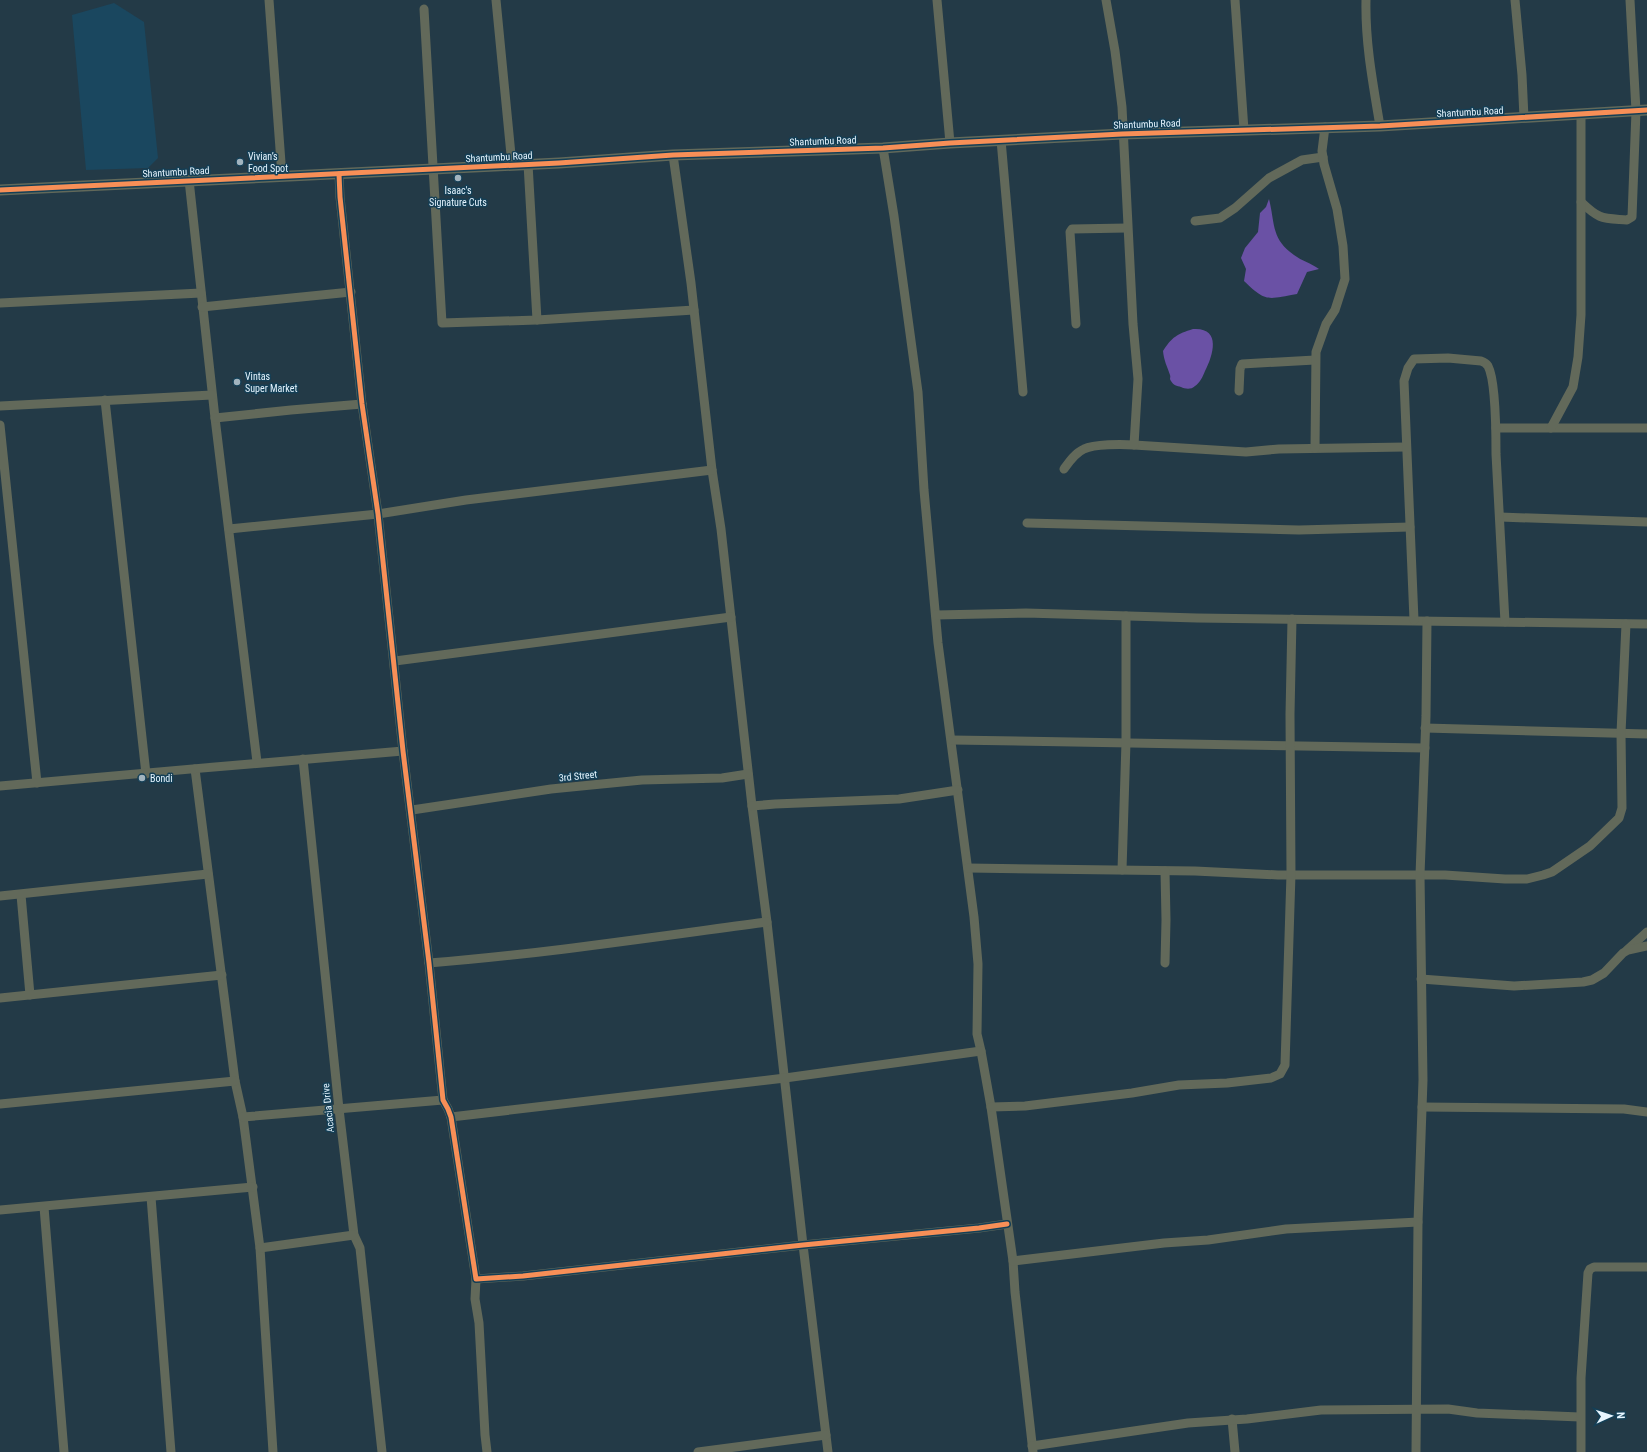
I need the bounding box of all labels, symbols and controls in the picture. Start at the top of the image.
street label: Shantumbu Road [1436,105,1504,119]
street label: Shantumbu Road [1113,117,1181,131]
street label: Shantumbu Road [789,134,857,148]
street label: Shantumbu Road [465,150,533,164]
place label: Vivian’s Food Spot [248,151,288,174]
marker: Vivian’s Food Spot [235,157,245,167]
street label: Shantumbu Road [142,165,210,179]
marker: Isaac's Signature Cuts [453,173,463,183]
place label: Isaac's Signature Cuts [429,185,487,208]
place label: Vintas Super Market [245,371,297,394]
marker: Vintas Super Market [232,377,242,387]
street label: 3rd Street [558,769,598,783]
marker: Bondi [137,773,147,783]
place label: Bondi [150,773,173,784]
street label: Acacia Drive [320,1083,336,1133]
north arrow [1591,1396,1631,1436]
text: N [1614,1412,1627,1419]

